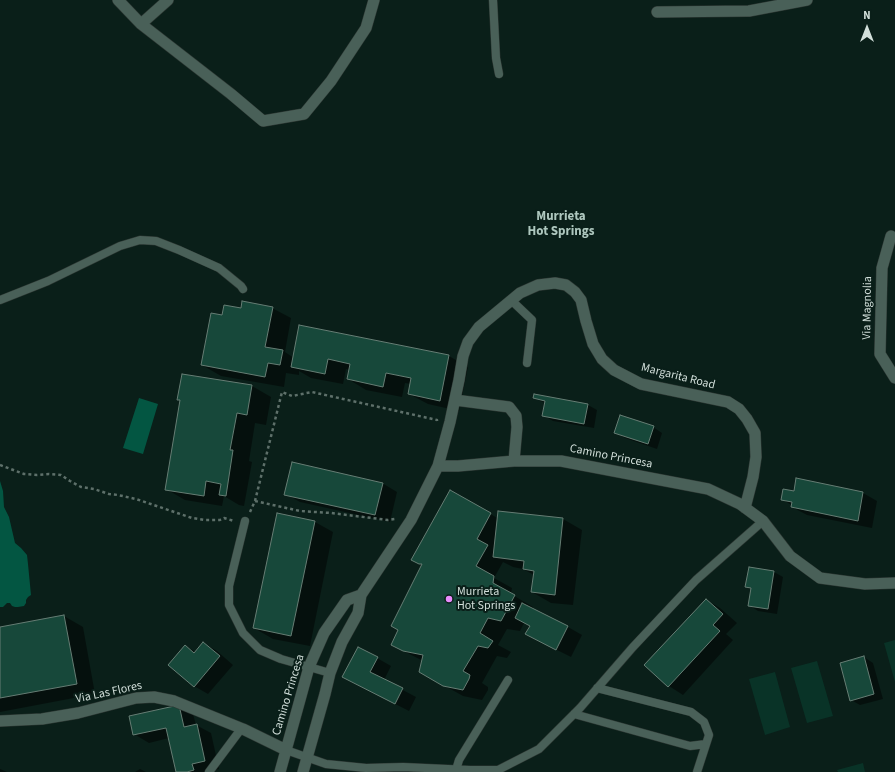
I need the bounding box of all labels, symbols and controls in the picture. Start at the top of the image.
north arrow [847,8,887,48]
text: N [863,8,871,23]
district label: Murrieta Hot Springs [528,209,594,240]
street label: Via Magnolia [860,276,876,340]
street label: Margarita Road [639,361,717,393]
street label: Camino Princesa [568,442,654,472]
place label: Murrieta Hot Springs [457,585,515,613]
marker: Murrieta Hot Springs [444,594,454,604]
street label: Camino Princesa [270,653,308,737]
street label: Via Las Flores [75,679,143,707]

